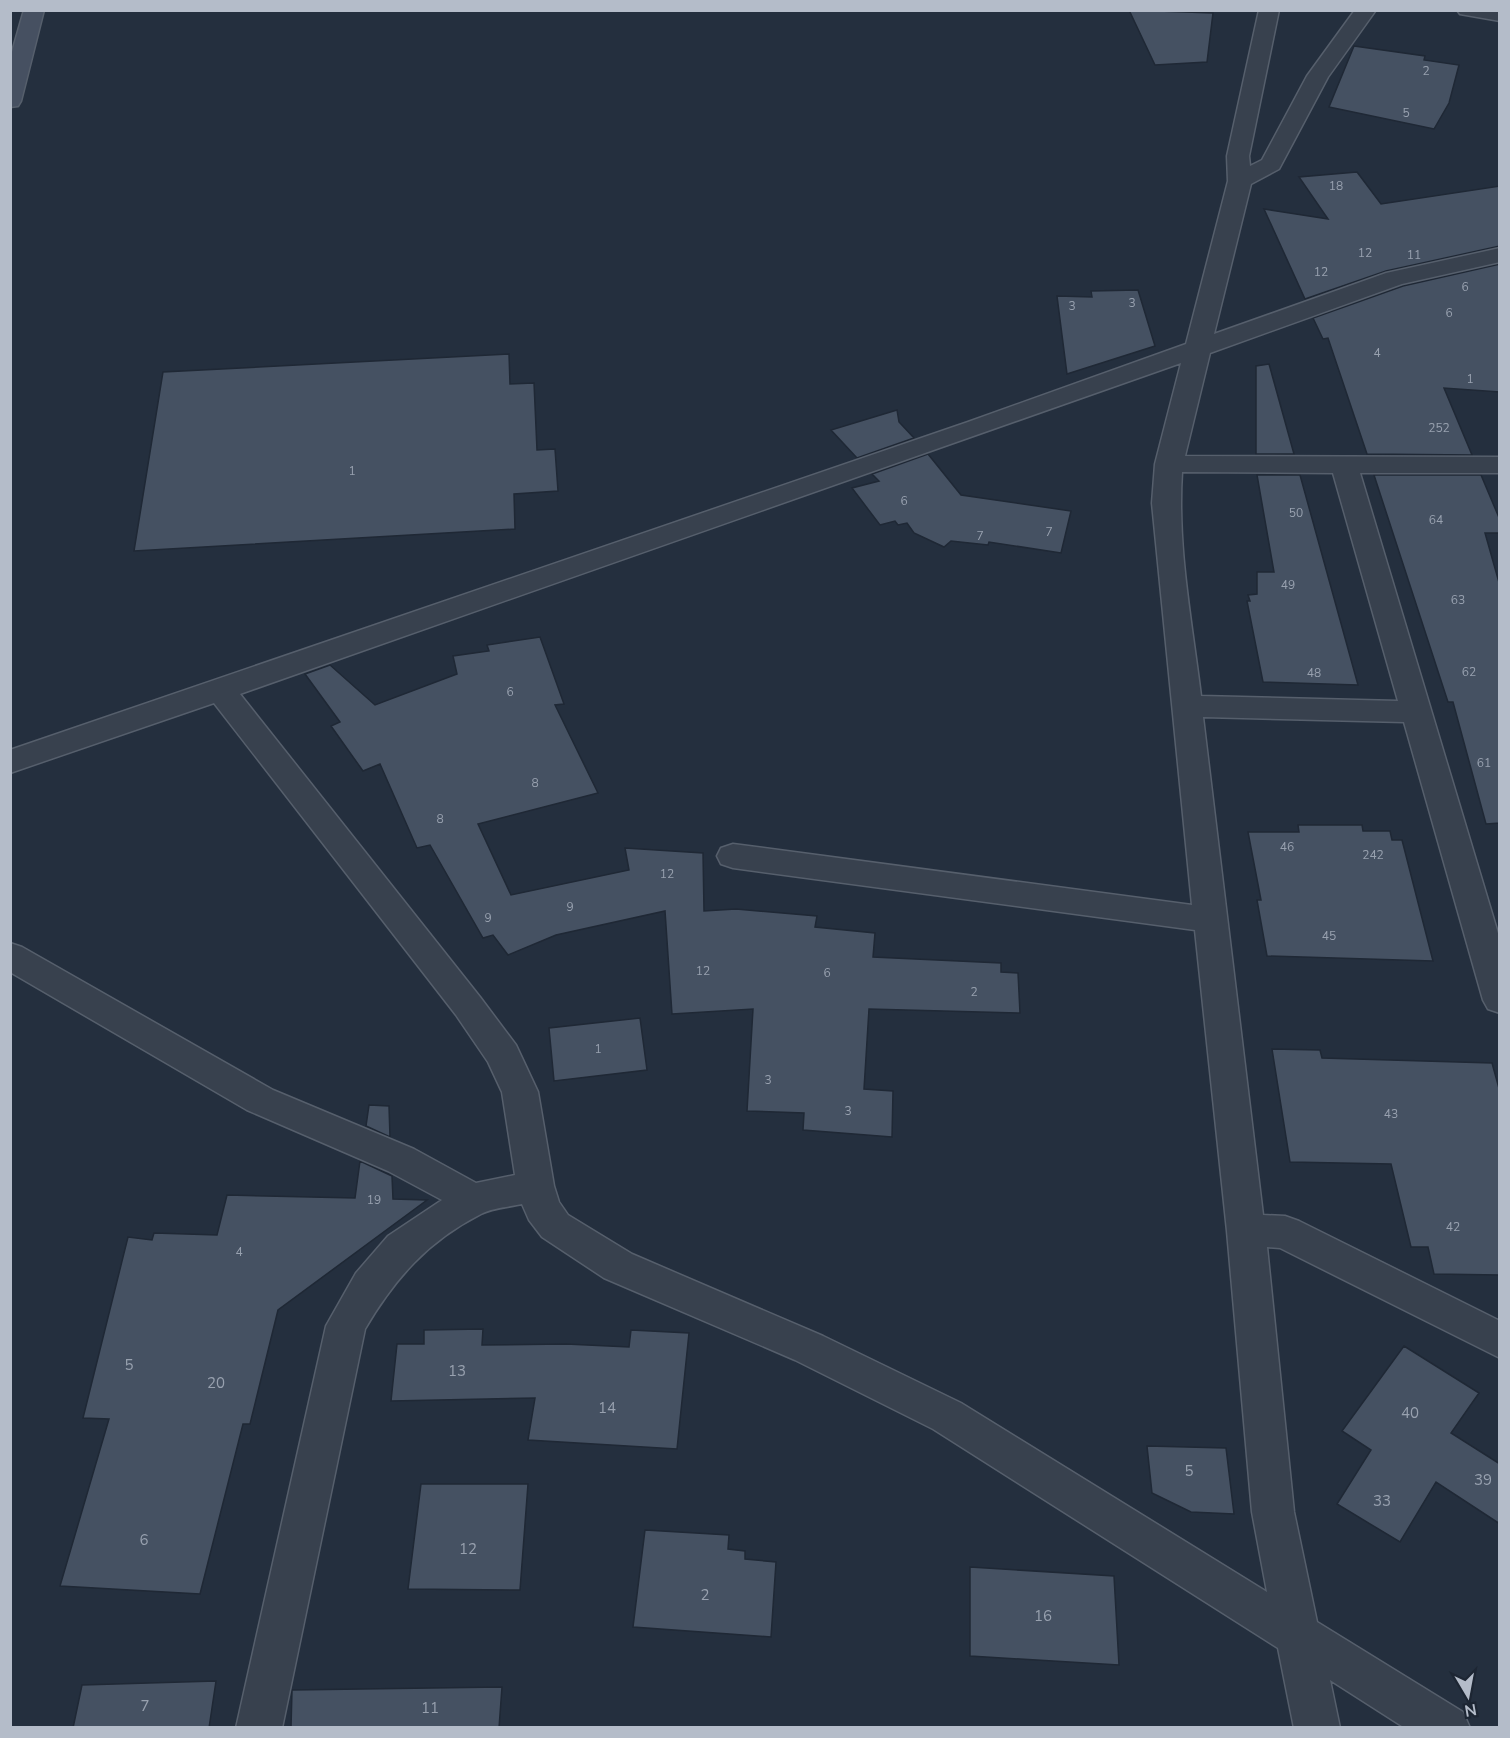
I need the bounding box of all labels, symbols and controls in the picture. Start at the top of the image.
house number: 2 [1422,63,1430,79]
house number: 5 [1402,105,1410,121]
house number: 18 [1329,178,1343,194]
house number: 12 [1358,245,1372,261]
house number: 11 [1407,247,1421,263]
house number: 12 [1314,264,1328,280]
house number: 6 [1461,279,1469,295]
house number: 3 [1128,295,1136,311]
house number: 3 [1068,298,1076,314]
house number: 6 [1445,305,1453,321]
house number: 4 [1373,345,1381,361]
house number: 1 [1466,371,1474,387]
house number: 252 [1428,420,1450,436]
house number: 1 [348,463,356,479]
house number: 6 [900,493,908,509]
house number: 50 [1289,505,1303,521]
house number: 64 [1429,512,1443,528]
house number: 7 [1045,524,1053,540]
house number: 7 [976,528,984,544]
house number: 49 [1281,577,1295,593]
house number: 63 [1451,592,1465,608]
house number: 62 [1462,664,1476,680]
house number: 48 [1307,665,1321,681]
house number: 6 [506,684,514,700]
house number: 61 [1477,755,1491,771]
house number: 8 [531,775,539,791]
house number: 8 [436,811,444,827]
house number: 46 [1280,839,1294,855]
house number: 242 [1362,847,1384,863]
house number: 12 [660,866,674,882]
house number: 9 [566,899,574,915]
house number: 9 [484,910,492,926]
house number: 45 [1322,928,1336,944]
house number: 12 [696,963,710,979]
house number: 6 [823,965,831,981]
house number: 2 [970,984,978,1000]
house number: 1 [594,1041,602,1057]
house number: 3 [764,1072,772,1088]
house number: 3 [844,1103,852,1119]
house number: 43 [1384,1106,1398,1122]
house number: 19 [367,1192,381,1208]
house number: 42 [1446,1219,1460,1235]
house number: 4 [235,1244,243,1260]
house number: 5 [124,1355,134,1375]
house number: 13 [448,1361,466,1381]
house number: 20 [207,1373,225,1393]
house number: 14 [598,1398,616,1418]
house number: 40 [1401,1403,1419,1423]
house number: 5 [1184,1461,1194,1481]
house number: 39 [1474,1470,1492,1490]
house number: 33 [1373,1491,1391,1511]
house number: 6 [139,1530,149,1550]
house number: 12 [459,1539,477,1559]
house number: 2 [700,1585,710,1605]
house number: 16 [1034,1606,1052,1626]
north arrow [1438,1666,1498,1726]
house number: 7 [140,1696,150,1716]
house number: 11 [421,1698,439,1718]
text: N [1463,1698,1478,1722]

